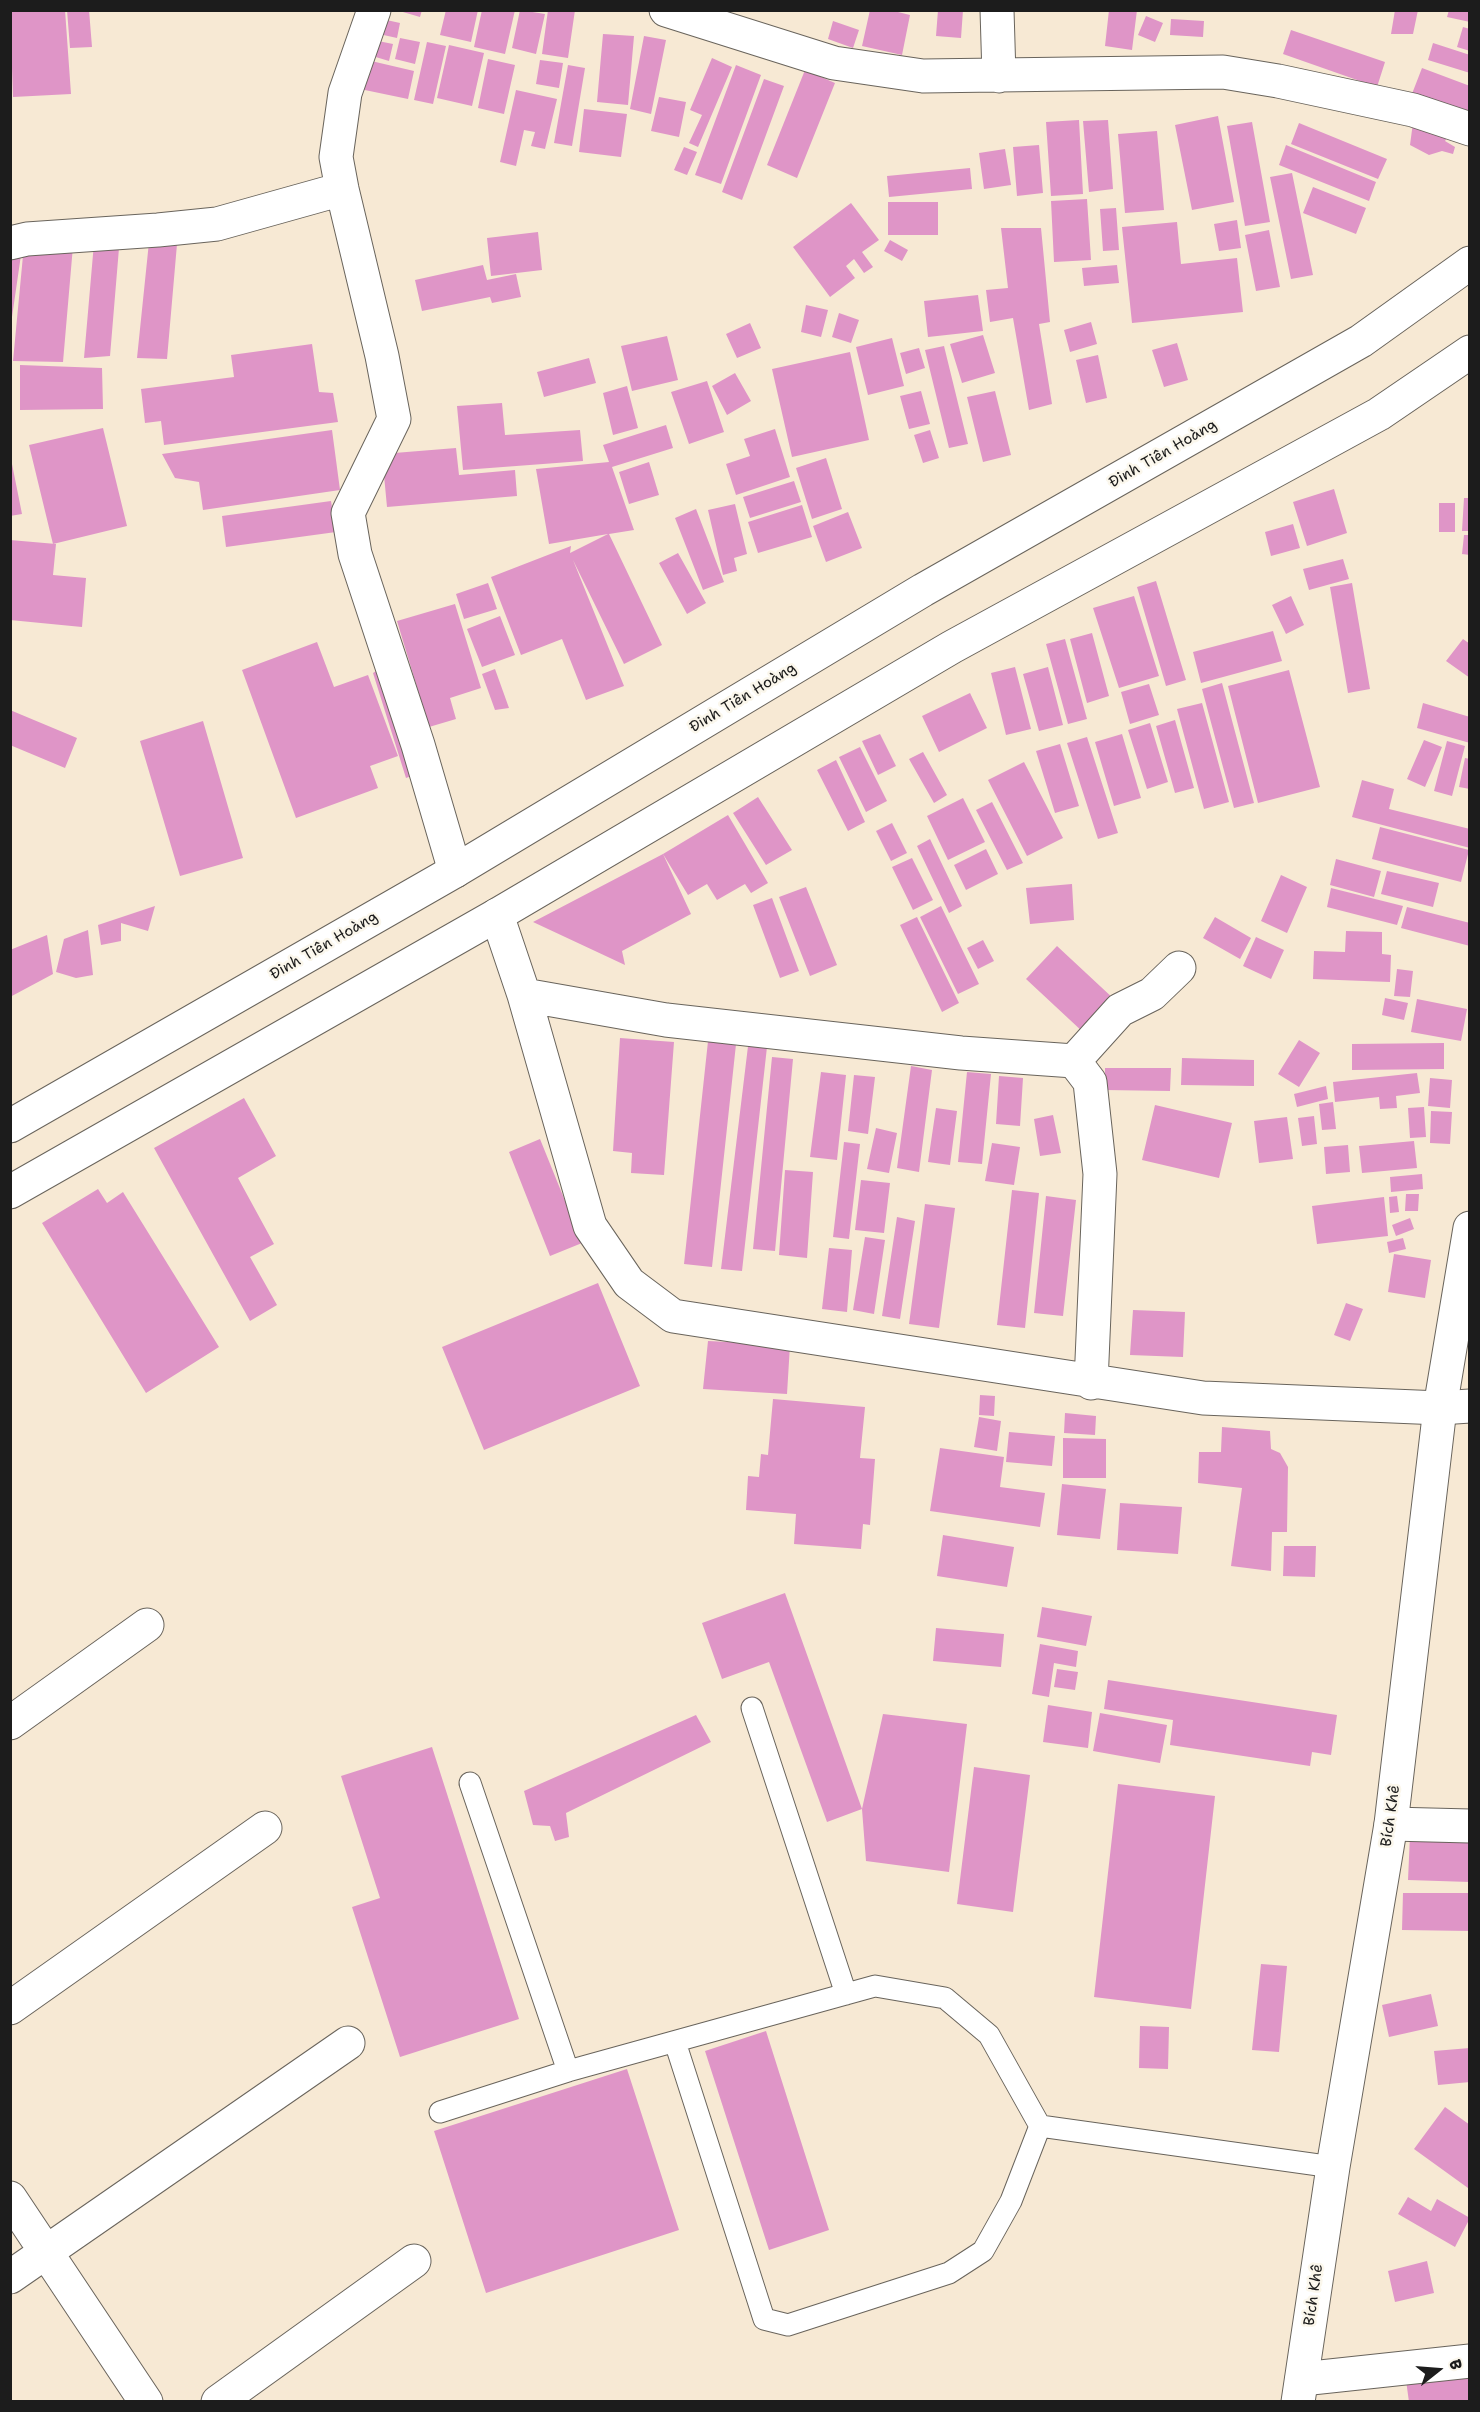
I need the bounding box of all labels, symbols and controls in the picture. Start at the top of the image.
street label: Đinh Tiên Hoàng [1106,416,1220,492]
street label: Đinh Tiên Hoàng [686,659,800,737]
street label: Đinh Tiên Hoàng [267,908,381,984]
street label: Bích Khê [1378,1784,1404,1848]
street label: Bích Khê [1301,2263,1327,2327]
north arrow [1408,2340,1468,2400]
text: B [1444,2357,1467,2372]

